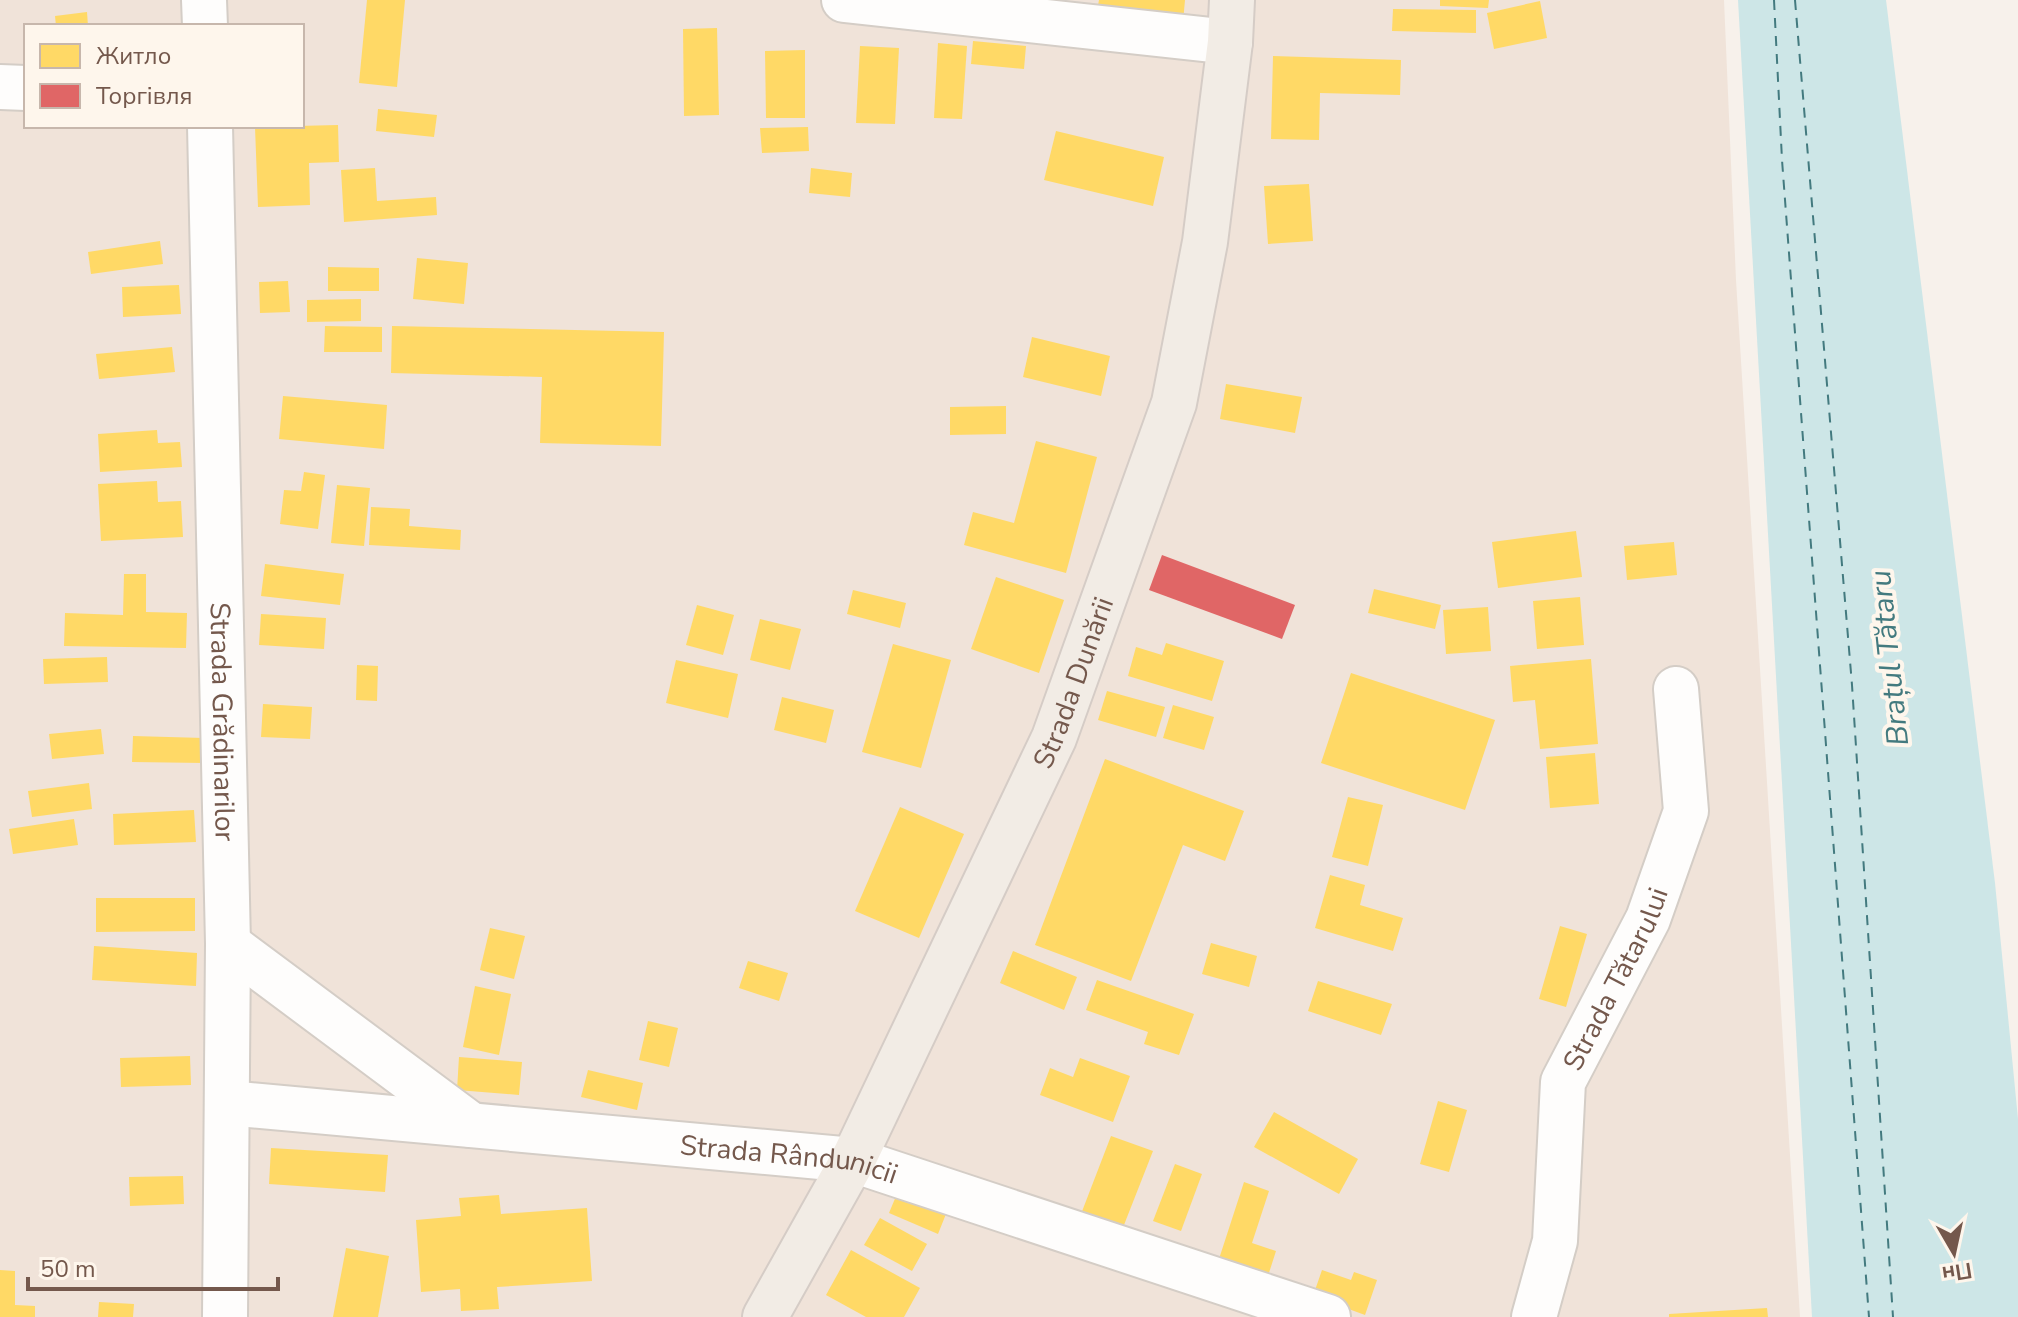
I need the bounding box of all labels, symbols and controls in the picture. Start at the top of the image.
legend [24,24,304,128]
text: Житло [96,40,171,72]
text: Торгівля [96,80,193,112]
water label: Brațul Tătaru [1860,568,1919,748]
street label: Strada Dunării [1024,592,1123,775]
street label: Strada Grădinarilor [200,602,244,842]
street label: Strada Tătarului [1554,882,1678,1077]
street label: Strada Rândunicii [678,1126,903,1194]
north arrow [1914,1213,1994,1293]
scale bar [28,1241,278,1291]
text: 50 m [40,1253,96,1285]
text: Пн [1940,1255,1974,1289]

